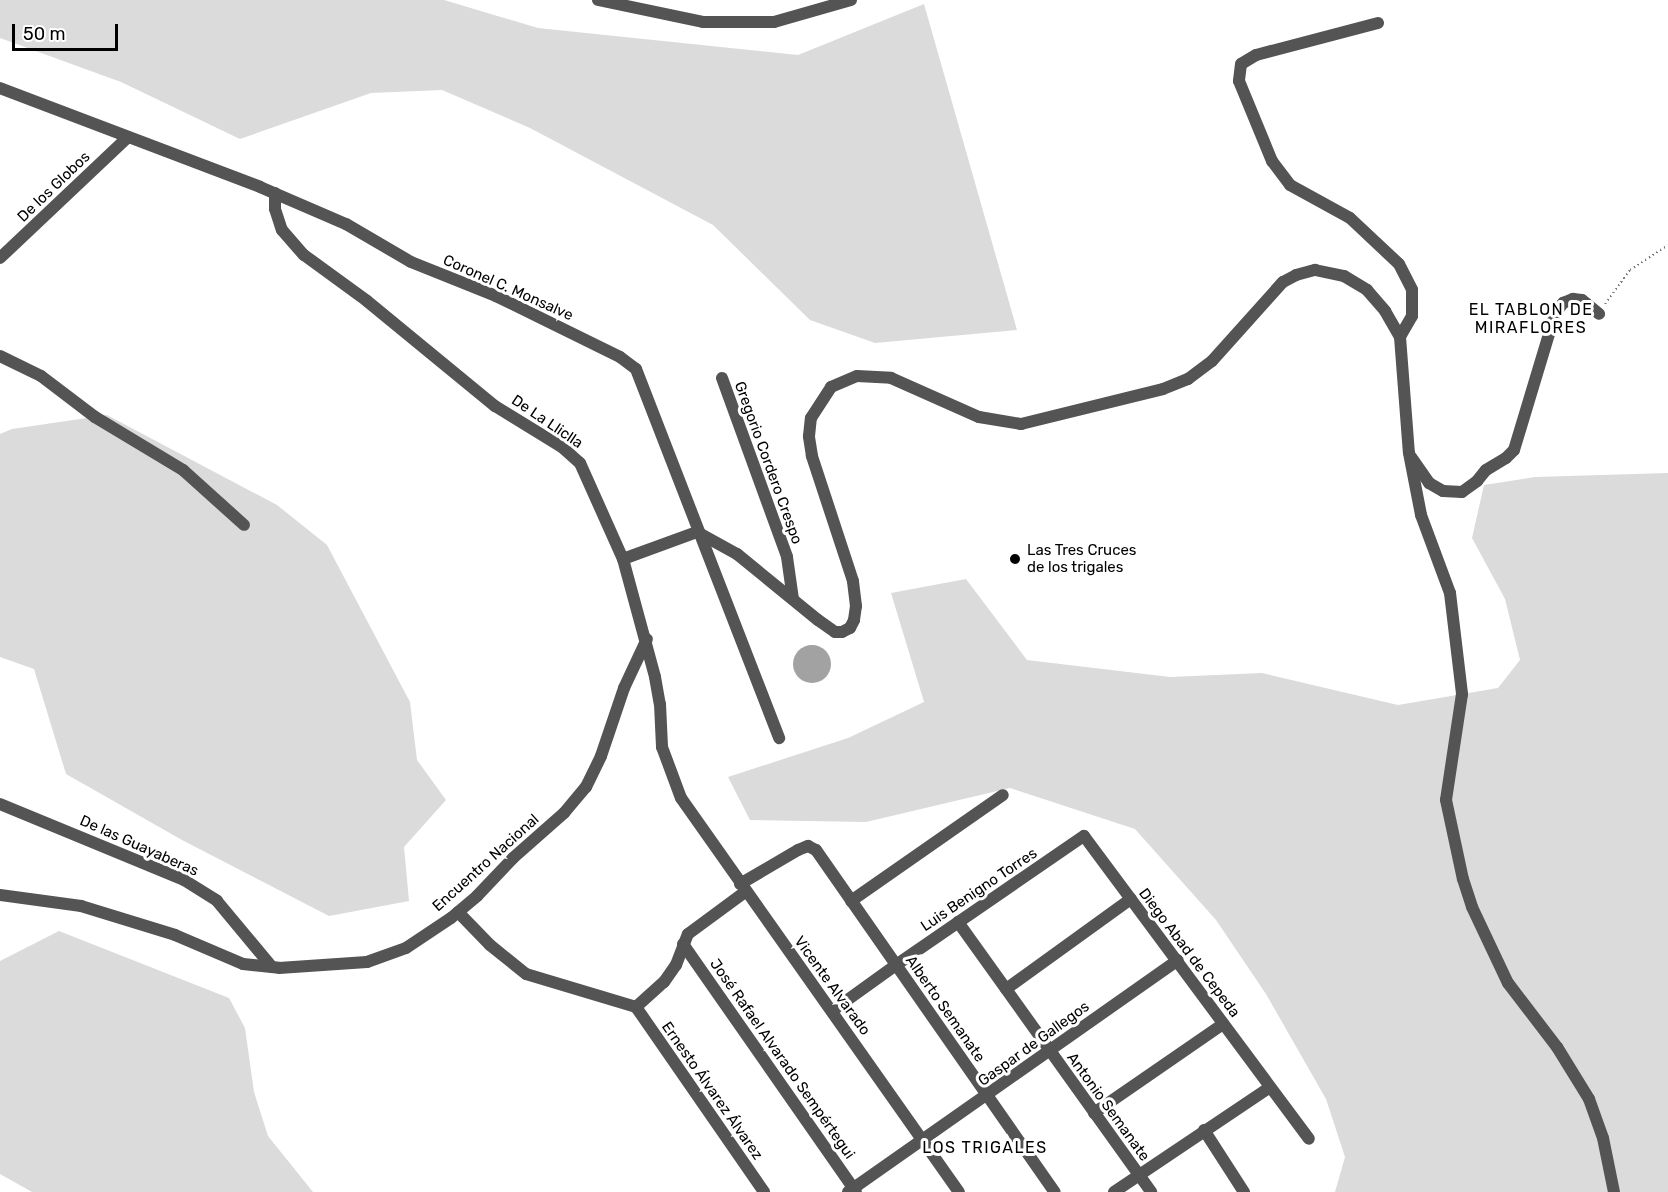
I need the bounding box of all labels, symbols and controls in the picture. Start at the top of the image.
scale bar [15,12,122,50]
text: 50 m [23,23,66,45]
street label: De los Globos [14,148,94,226]
street label: Coronel C. Monsalve [440,251,576,325]
district label: EL TABLON DE MIRAFLORES [1468,300,1594,338]
street label: Gregorio Cordero Crespo [730,379,806,547]
street label: De La Lliclla [508,392,586,452]
place label: Las Tres Cruces de los trigales [1027,541,1137,576]
marker: Las Tres Cruces de los trigales [1008,552,1022,566]
street label: Encuentro Nacional [429,811,543,915]
street label: De las Guayaberas [77,812,201,880]
street label: Luis Benigno Torres [917,844,1041,936]
street label: Diego Abad de Cepeda [1134,885,1244,1021]
street label: Vicente Alvarado [790,933,874,1039]
street label: Alberto Semanate [902,952,988,1066]
street label: José Rafael Alvarado Sempértegui [706,955,858,1163]
street label: Gaspar de Gallegos [975,998,1093,1090]
street label: Ernesto Álvarez Álvarez [657,1018,767,1164]
street label: Antonio Semanate [1063,1049,1153,1165]
district label: LOS TRIGALES [922,1138,1048,1158]

